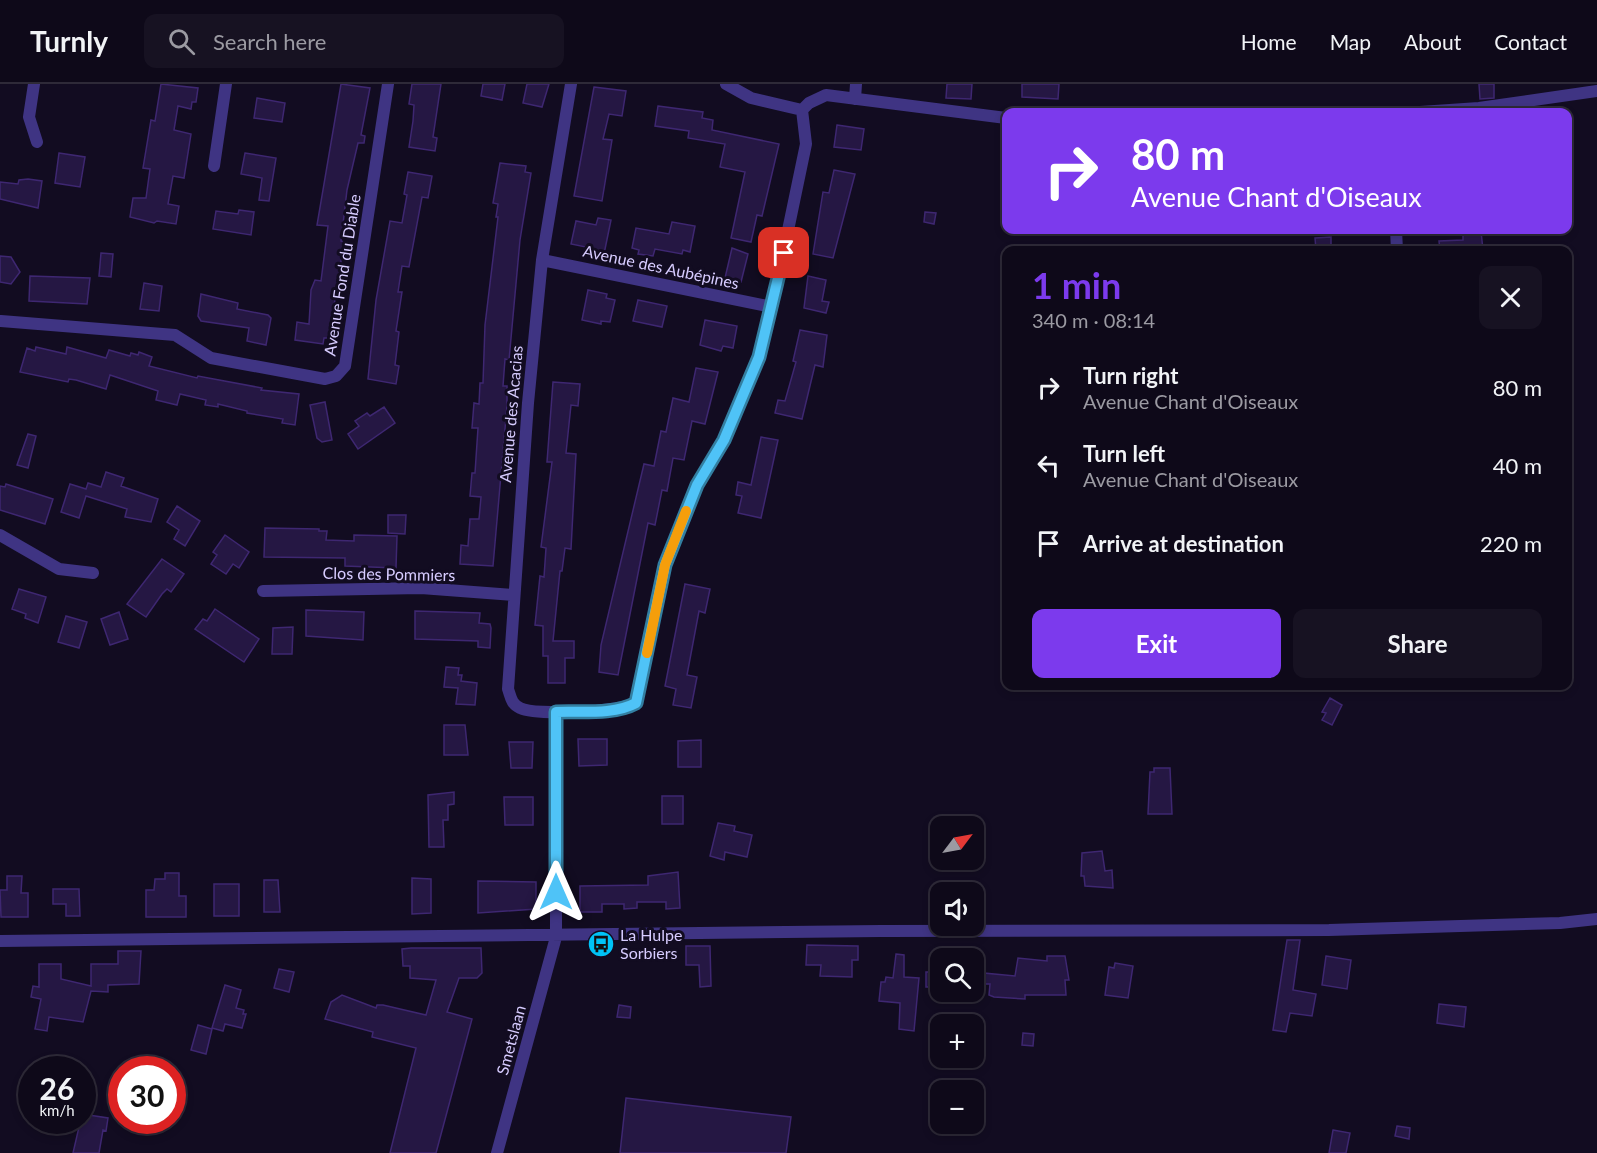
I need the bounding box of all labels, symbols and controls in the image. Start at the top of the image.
search box [144,14,564,68]
text: Turnly [30,24,108,58]
icon: search [165,25,198,58]
text: Search here [213,28,326,55]
text: Home [1241,29,1297,54]
text: Map [1330,29,1371,54]
text: About [1404,29,1461,54]
text: Contact [1494,29,1567,54]
text: 80 m [1131,129,1225,179]
icon: right [1032,132,1110,210]
text: Avenue Chant d'Oiseaux [1131,180,1422,213]
street label: Avenue Fond du Diable [319,193,364,357]
pin [758,227,809,278]
icon: arrive [767,236,800,269]
street label: Avenue des Aubépines [581,241,741,292]
text: 1 min [1032,263,1121,307]
button: close [1479,266,1542,329]
text: 340 m · 08:14 [1032,308,1155,332]
street label: Avenue des Acacias [495,345,526,483]
text: Turn right [1083,362,1178,389]
icon: right [1032,371,1065,404]
text: 80 m [1493,374,1542,401]
text: Avenue Chant d'Oiseaux [1083,389,1298,413]
text: Turn left [1083,440,1165,467]
icon: left [1032,449,1065,482]
text: 40 m [1493,452,1542,479]
text: Avenue Chant d'Oiseaux [1083,467,1298,491]
icon: arrive [1032,527,1065,560]
text: Arrive at destination [1083,530,1284,557]
text: 220 m [1480,530,1542,557]
street label: Clos des Pommiers [323,563,456,584]
button: Exit [1032,609,1281,678]
button: Share [1293,609,1542,678]
north arrow [930,816,984,870]
map controls [930,816,984,1134]
position arrow [524,860,588,924]
button: sound [930,882,984,936]
place label: La Hulpe Sorbiers [620,925,682,962]
bus stop icon: La Hulpe Sorbiers [586,929,616,959]
button: search [930,948,984,1002]
street label: Smetslaan [492,1003,529,1077]
button: + [930,1014,984,1068]
speed limit sign: 30 [108,1056,186,1134]
text: 26 [40,1070,74,1106]
button: − [930,1080,984,1134]
text: km/h [39,1101,75,1119]

